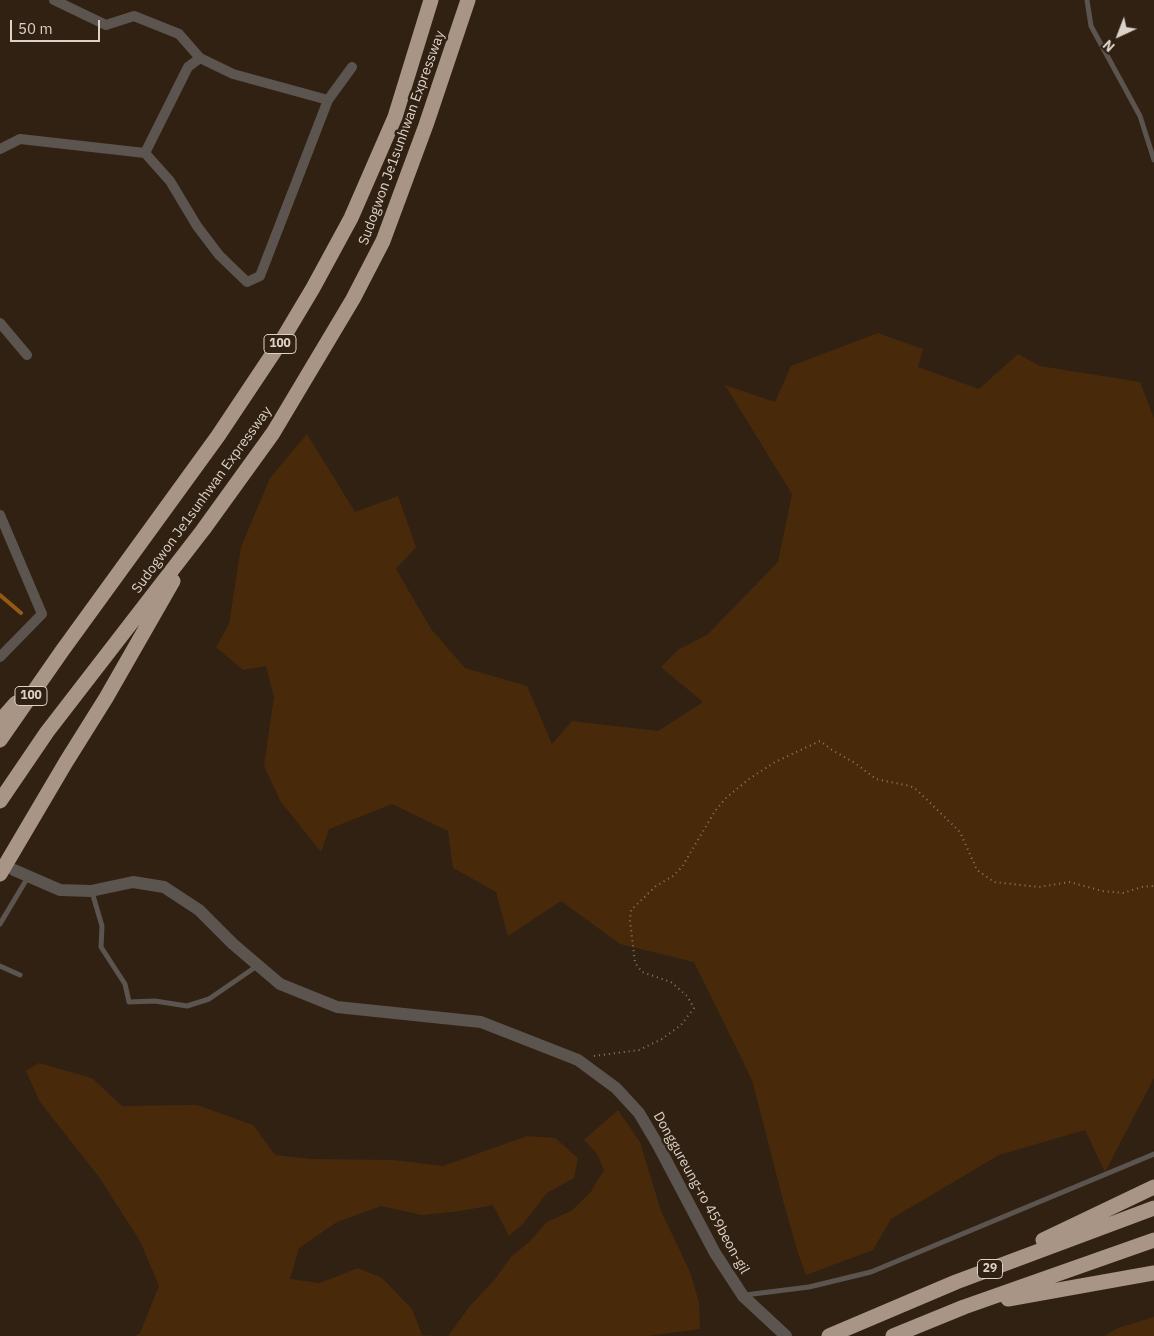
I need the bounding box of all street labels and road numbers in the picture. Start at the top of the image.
street label: Sudogwon Je1sunhwan Expressway [355,28,449,248]
road number: 100 [264,334,296,354]
street label: Sudogwon Je1sunhwan Expressway [128,403,276,597]
road number: 100 [15,686,47,706]
street label: Donggureung-ro 459beon-gil [649,1109,753,1277]
road number: 29 [978,1260,1002,1278]

